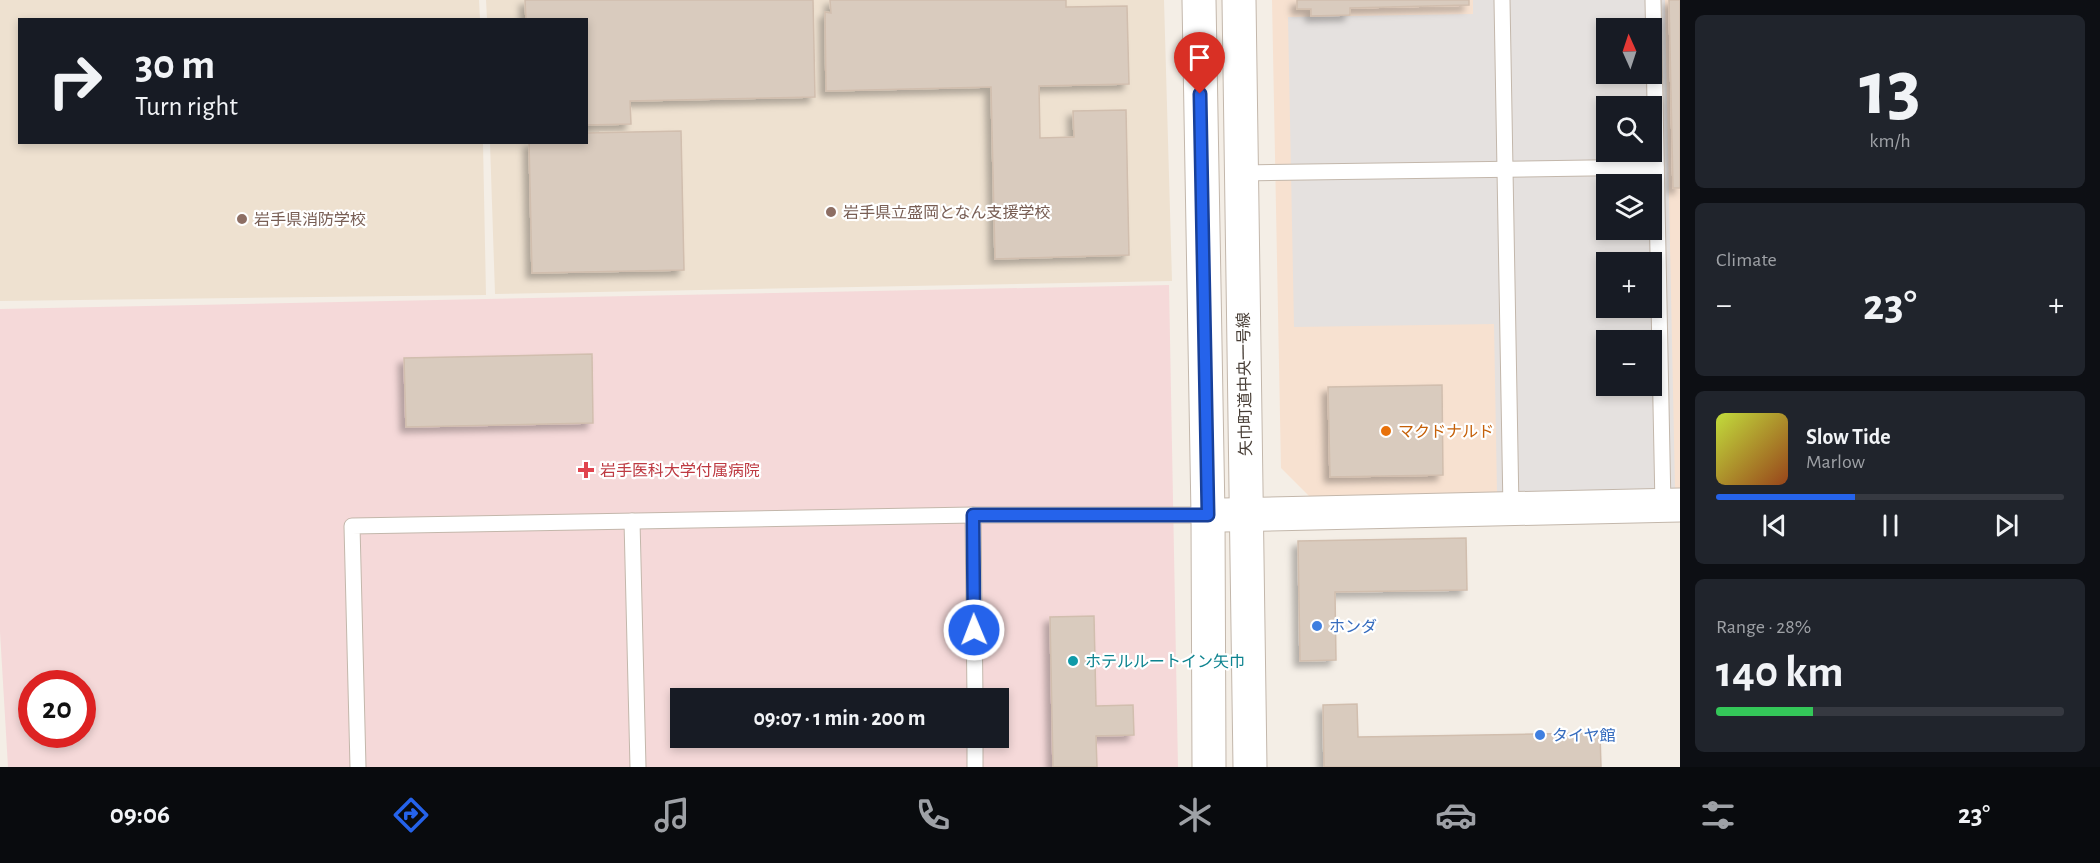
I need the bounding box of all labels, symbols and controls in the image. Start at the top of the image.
north arrow [1596,18,1662,84]
map controls [1596,18,1662,396]
pin [1174,32,1225,94]
icon: arrive [1183,41,1216,74]
icon: right [36,42,114,120]
text: 30 m [135,44,215,86]
text: 13 [1859,51,1921,129]
text: Turn right [135,93,238,120]
button: search [1596,96,1662,162]
text: km/h [1869,131,1911,151]
button: layers [1596,174,1662,240]
place label: 岩手県立盛岡となん支援学校 [843,204,1051,221]
marker: 岩手県立盛岡となん支援学校 [824,205,838,219]
place label: 岩手県消防学校 [254,211,366,228]
marker: 岩手県消防学校 [235,212,249,226]
text: Climate [1716,250,1777,270]
button: + [1596,252,1662,318]
text: 23° [1863,283,1917,328]
text: − [1716,289,1732,322]
text: + [2048,289,2064,322]
street label: 矢巾町道中央一号線 [1235,312,1254,456]
button: − [1596,330,1662,396]
marker: マクドナルド [1379,424,1393,438]
place label: マクドナルド [1398,424,1494,440]
text: Slow Tide [1806,426,1891,448]
text: Marlow [1806,452,1865,472]
marker: 岩手医科大学付属病院 [577,461,595,479]
place label: 岩手医科大学付属病院 [600,462,760,479]
icon: previous [1758,509,1791,542]
icon: pause [1874,509,1907,542]
icon: next [1990,509,2023,542]
position arrow [942,598,1006,662]
text: Range · 28% [1716,617,1811,637]
place label: ホンダ [1329,618,1377,635]
marker: ホンダ [1310,619,1324,633]
text: 140 km [1716,650,1844,695]
place label: ホテルルートイン矢巾 [1085,653,1245,670]
marker: ホテルルートイン矢巾 [1066,654,1080,668]
speed limit sign: 20 [18,670,96,748]
text: 09:07 · 1 min · 200 m [753,707,926,729]
place label: タイヤ館 [1552,727,1616,744]
marker: タイヤ館 [1533,728,1547,742]
icon: directions [390,794,432,836]
icon: music [651,794,693,836]
icon: phone [912,794,954,836]
icon: climate [1174,794,1216,836]
icon: car [1435,794,1477,836]
icon: filters [1697,794,1739,836]
text: 09:06 [110,801,170,828]
text: 23° [1958,801,1990,828]

